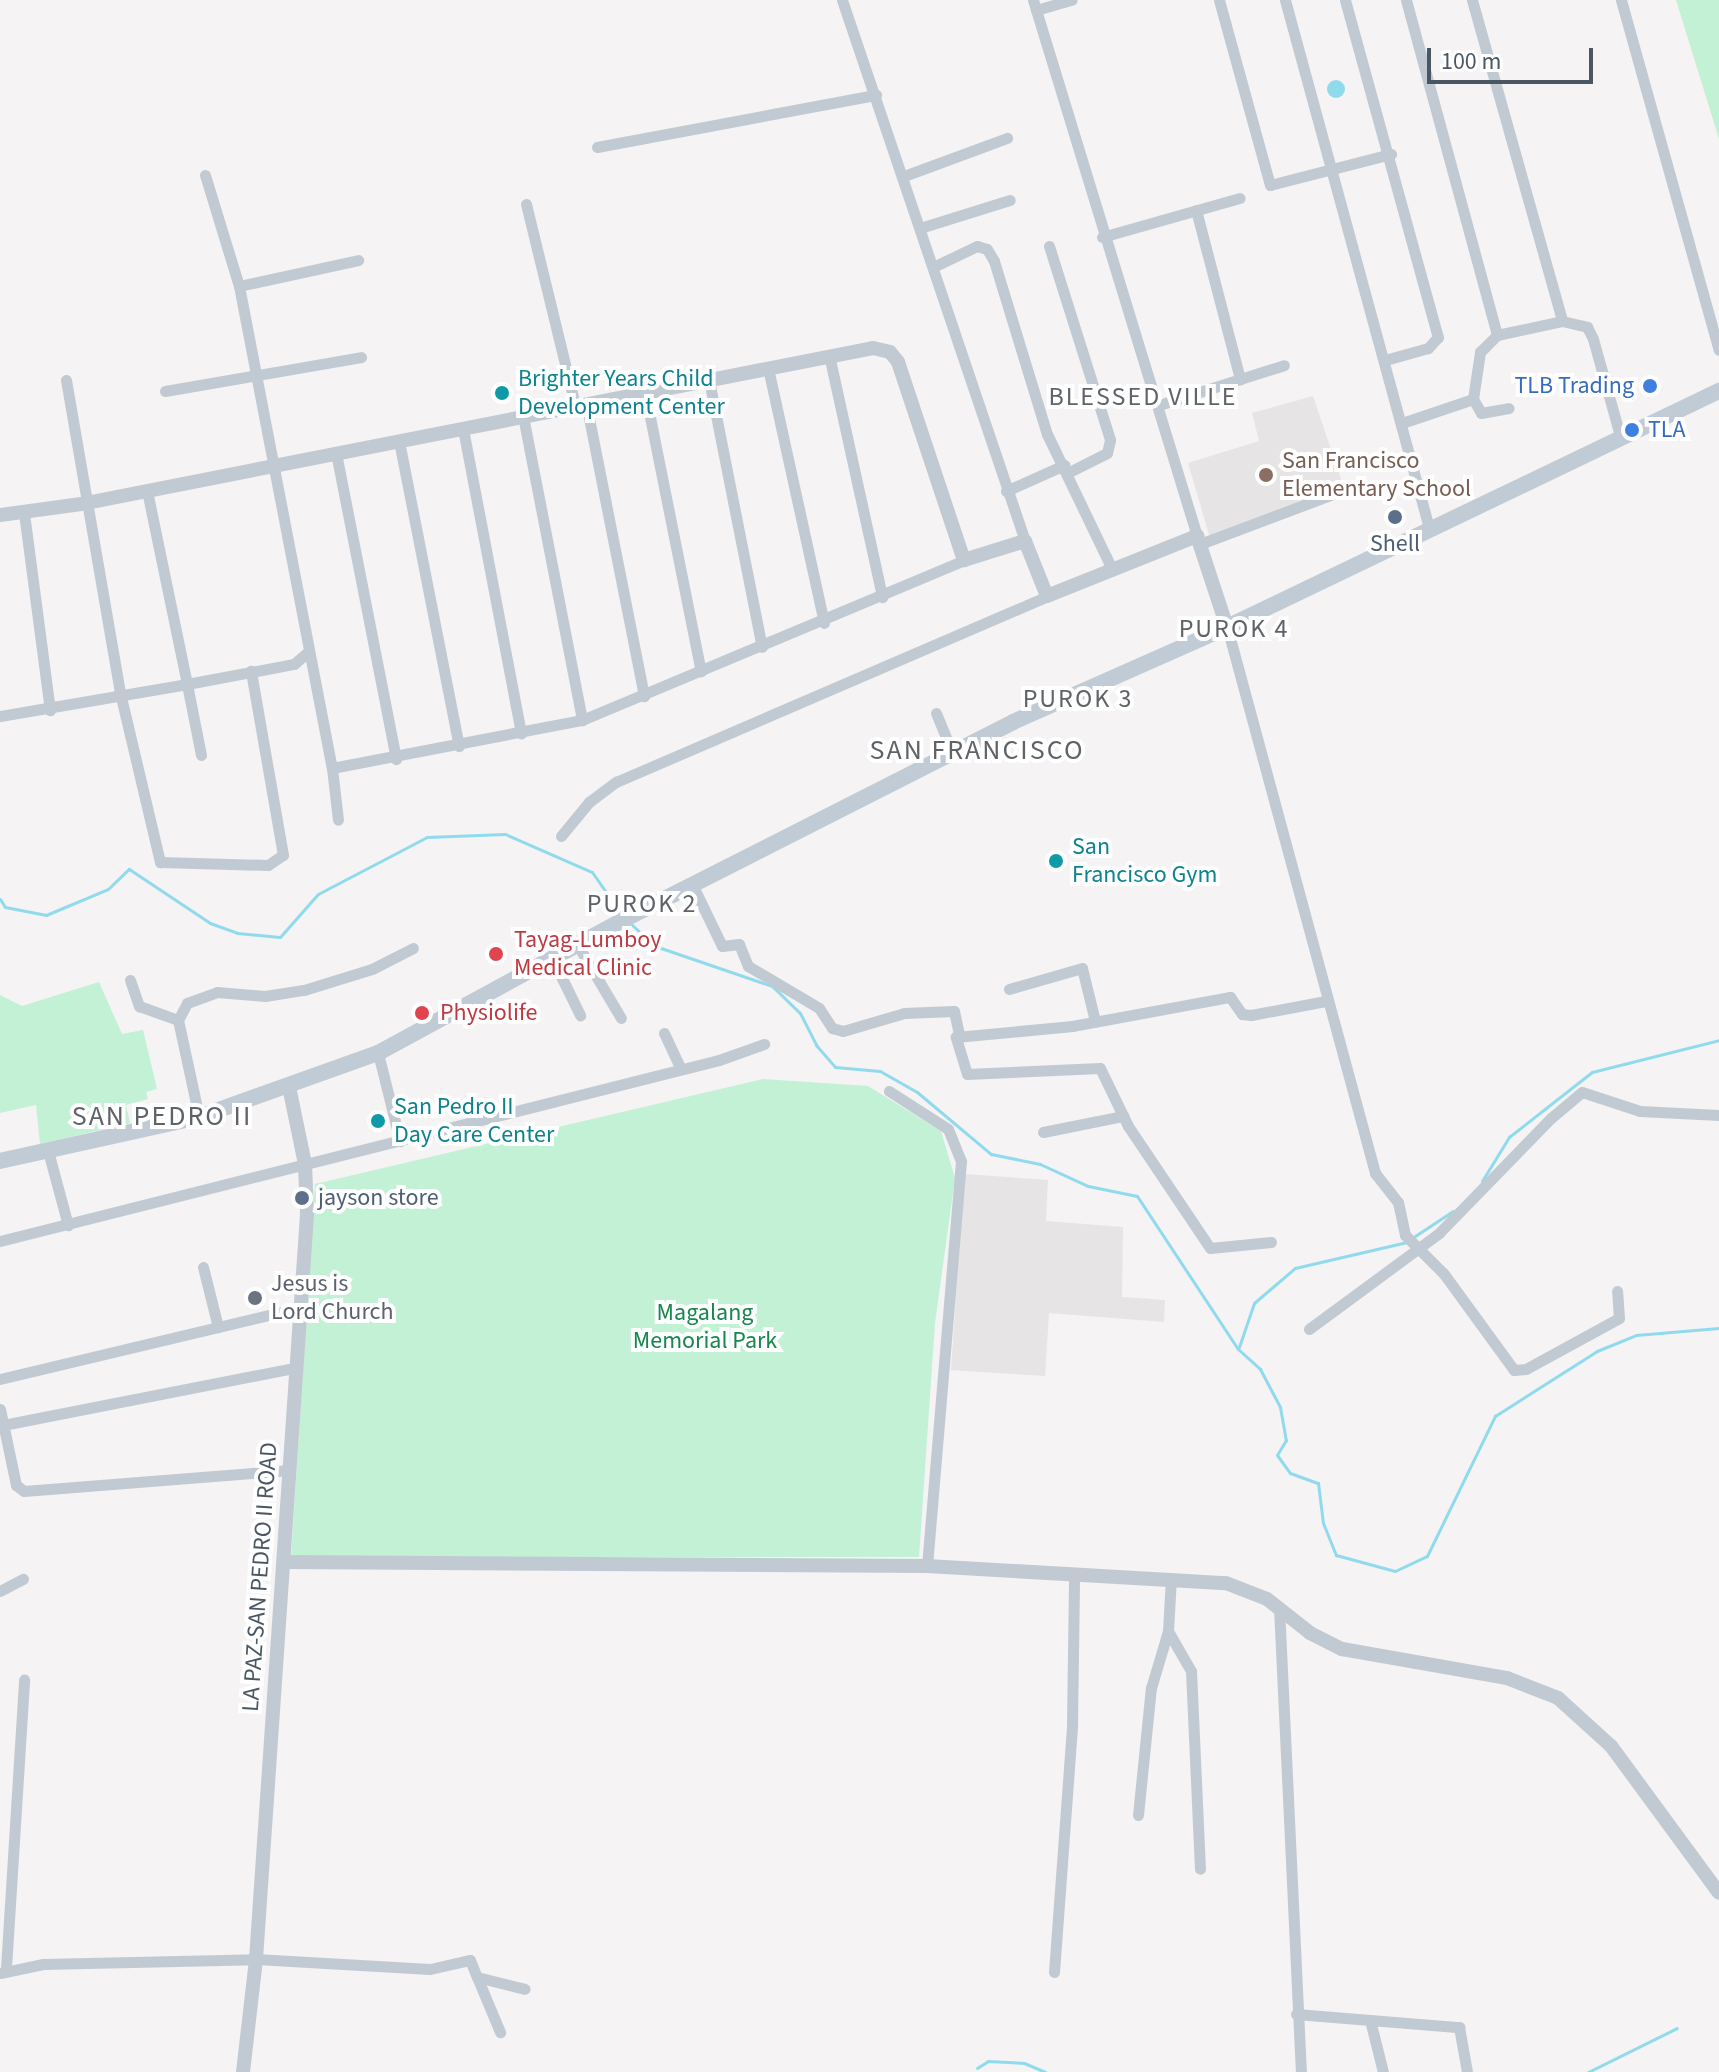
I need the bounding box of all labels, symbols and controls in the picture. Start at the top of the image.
scale bar [1431,32,1597,82]
text: 100 m [1441,44,1501,79]
place label: Brighter Years Child Development Center [518,365,725,421]
place label: TLB Trading [1515,372,1634,400]
marker: TLB Trading [1641,377,1659,395]
district label: BLESSED VILLE [1048,381,1238,413]
marker: Brighter Years Child Development Center [493,384,511,402]
place label: TLA [1648,416,1686,444]
marker: TLA [1623,421,1641,439]
place label: San Francisco Elementary School [1282,447,1471,503]
marker: San Francisco Elementary School [1257,466,1275,484]
marker: Shell [1386,508,1404,526]
place label: Shell [1370,530,1420,558]
district label: PUROK 4 [1179,613,1289,645]
district label: PUROK 3 [1023,683,1133,715]
district label: SAN FRANCISCO [870,733,1084,767]
place label: San Francisco Gym [1072,833,1217,889]
marker: San Francisco Gym [1047,852,1065,870]
district label: PUROK 2 [587,888,697,920]
place label: Tayag-Lumboy Medical Clinic [514,926,661,982]
marker: Tayag-Lumboy Medical Clinic [485,943,507,965]
place label: Physiolife [440,999,538,1027]
marker: Physiolife [411,1002,433,1024]
place label: San Pedro II Day Care Center [394,1093,554,1149]
district label: SAN PEDRO II [72,1099,252,1133]
marker: San Pedro II Day Care Center [369,1112,387,1130]
place label: jayson store [318,1184,439,1212]
marker: jayson store [293,1189,311,1207]
place label: Jesus is Lord Church [271,1270,393,1326]
marker: Jesus is Lord Church [246,1289,264,1307]
park label: Magalang Memorial Park [633,1299,777,1355]
street label: LA PAZ-SAN PEDRO II ROAD [236,1441,284,1713]

